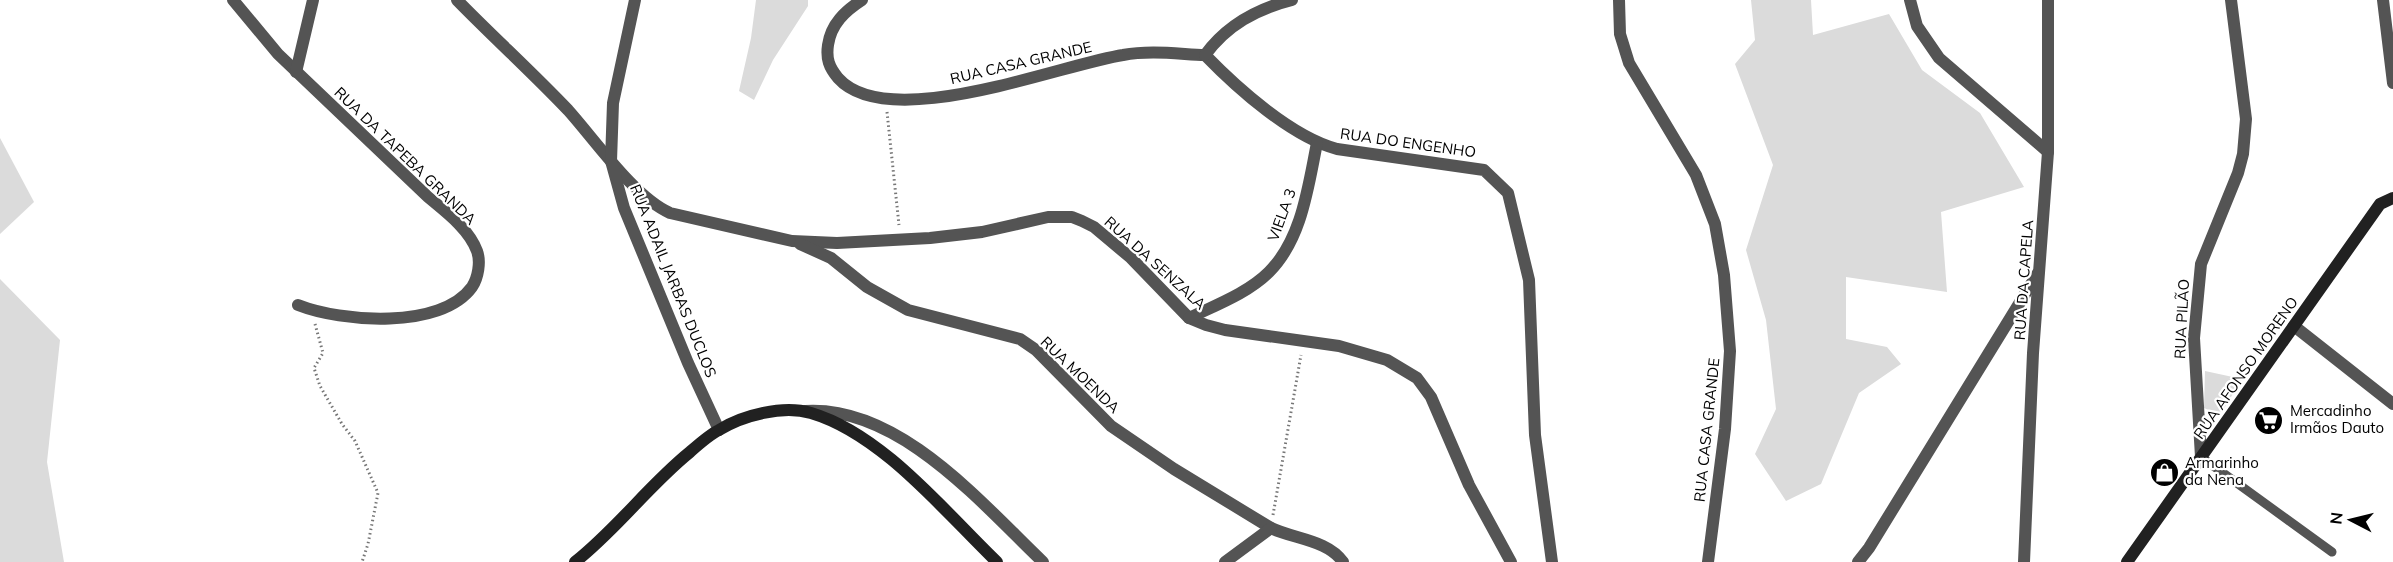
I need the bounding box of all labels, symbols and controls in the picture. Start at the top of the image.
street label: RUA CASA GRANDE [948,37,1094,88]
street label: RUA DA TAPEBA GRANDA [330,83,480,229]
street label: RUA DO ENGENHO [1339,124,1477,161]
street label: RUA ADAIL JARBAS DUCLOS [626,181,721,380]
street label: VIELA 3 [1263,186,1300,244]
street label: RUA DA SENZALA [1101,212,1210,313]
street label: RUA DA CAPELA [2010,219,2037,341]
street label: RUA PILÃO [2170,278,2193,359]
street label: RUA AFONSO MORENO [2189,293,2302,443]
street label: RUA MOENDA [1037,332,1124,417]
street label: RUA CASA GRANDE [1689,357,1724,503]
place label: Mercadinho Irmãos Dauto [2290,401,2384,437]
supermarket icon: Mercadinho Irmãos Dauto [2253,404,2285,436]
place label: Armarinho da Nena [2185,453,2259,489]
shop icon: Armarinho da Nena [2148,456,2180,488]
north arrow [2321,490,2381,550]
text: N [2325,511,2347,525]

